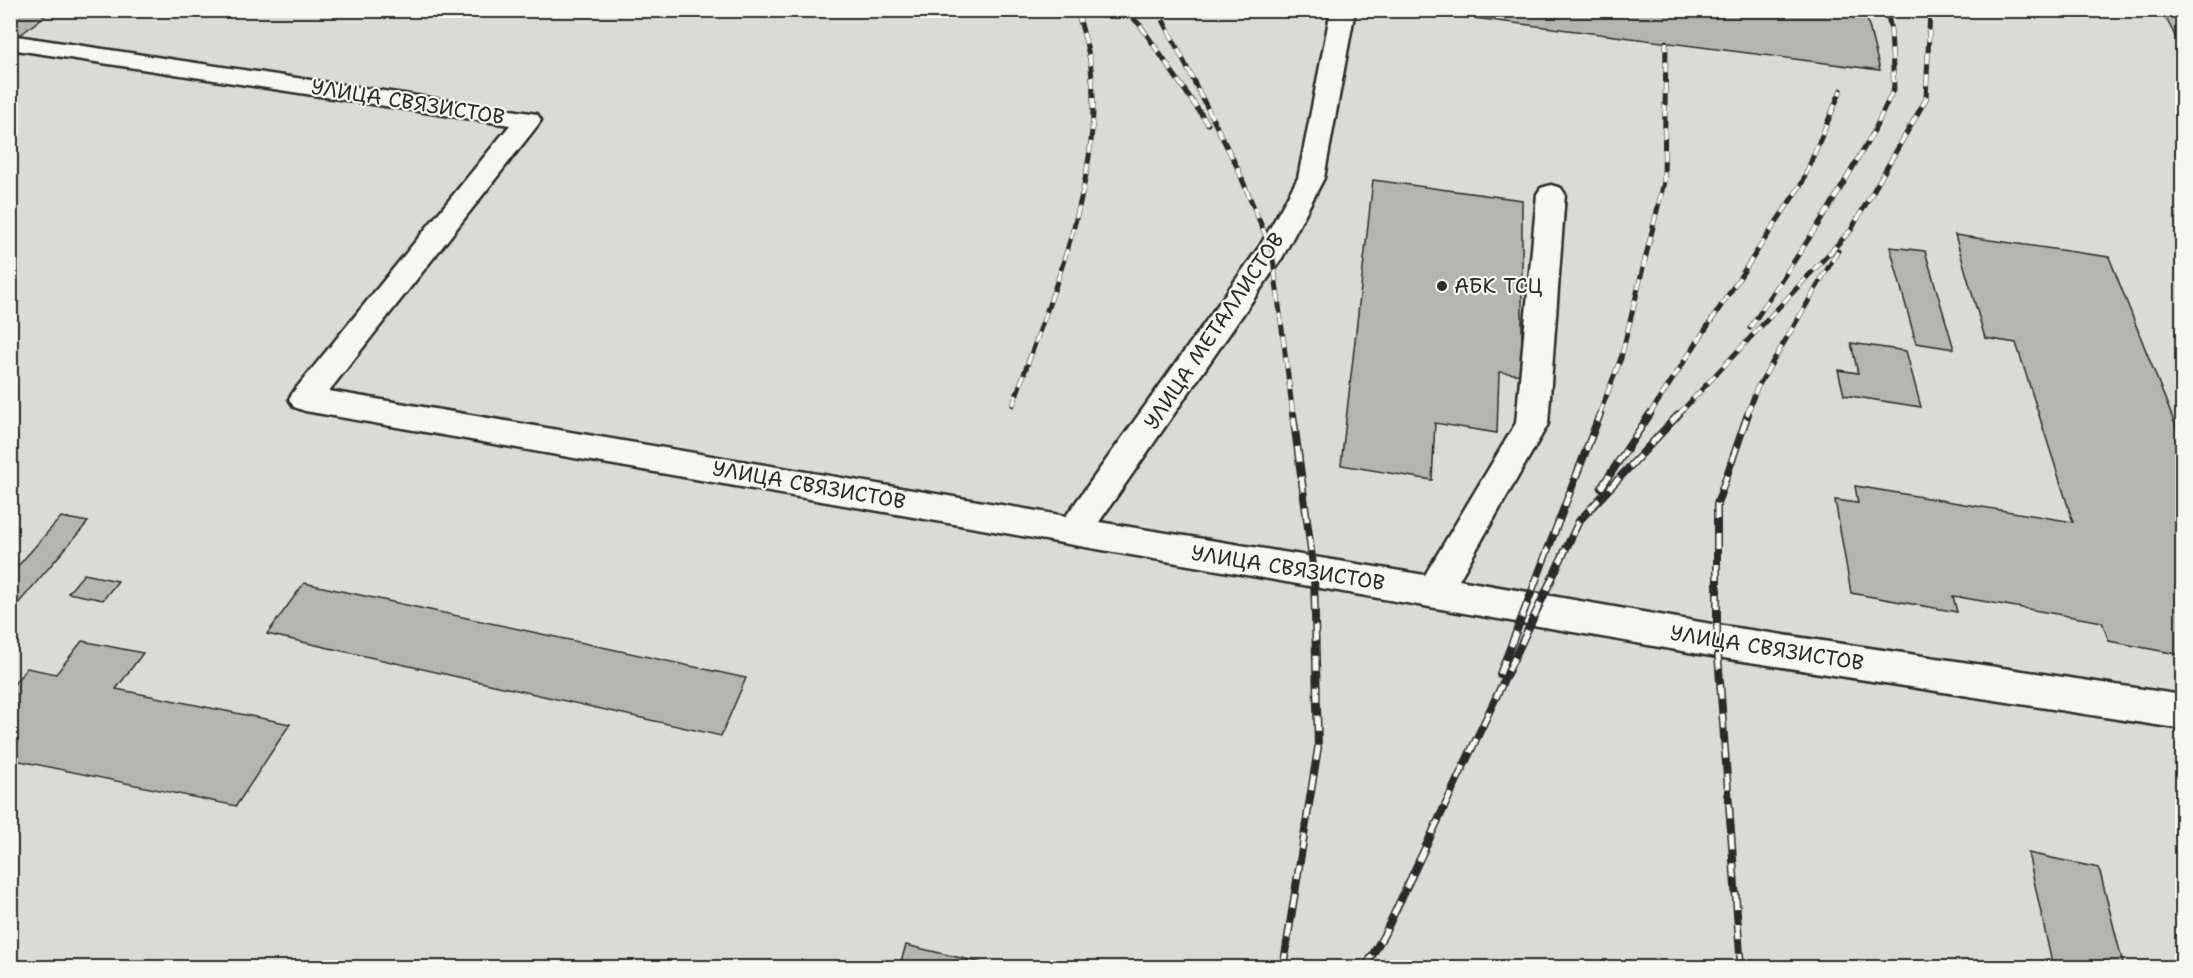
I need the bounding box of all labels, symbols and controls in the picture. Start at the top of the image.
street label: УЛИЦА СВЯЗИСТОВ [309,73,507,131]
street label: УЛИЦА МЕТАЛЛИСТОВ [1138,227,1290,435]
place label: АБК ТСЦ [1454,272,1542,300]
marker: АБК ТСЦ [1435,279,1449,293]
street label: УЛИЦА СВЯЗИСТОВ [710,454,908,516]
street label: УЛИЦА СВЯЗИСТОВ [1189,539,1387,597]
street label: УЛИЦА СВЯЗИСТОВ [1668,619,1866,677]

